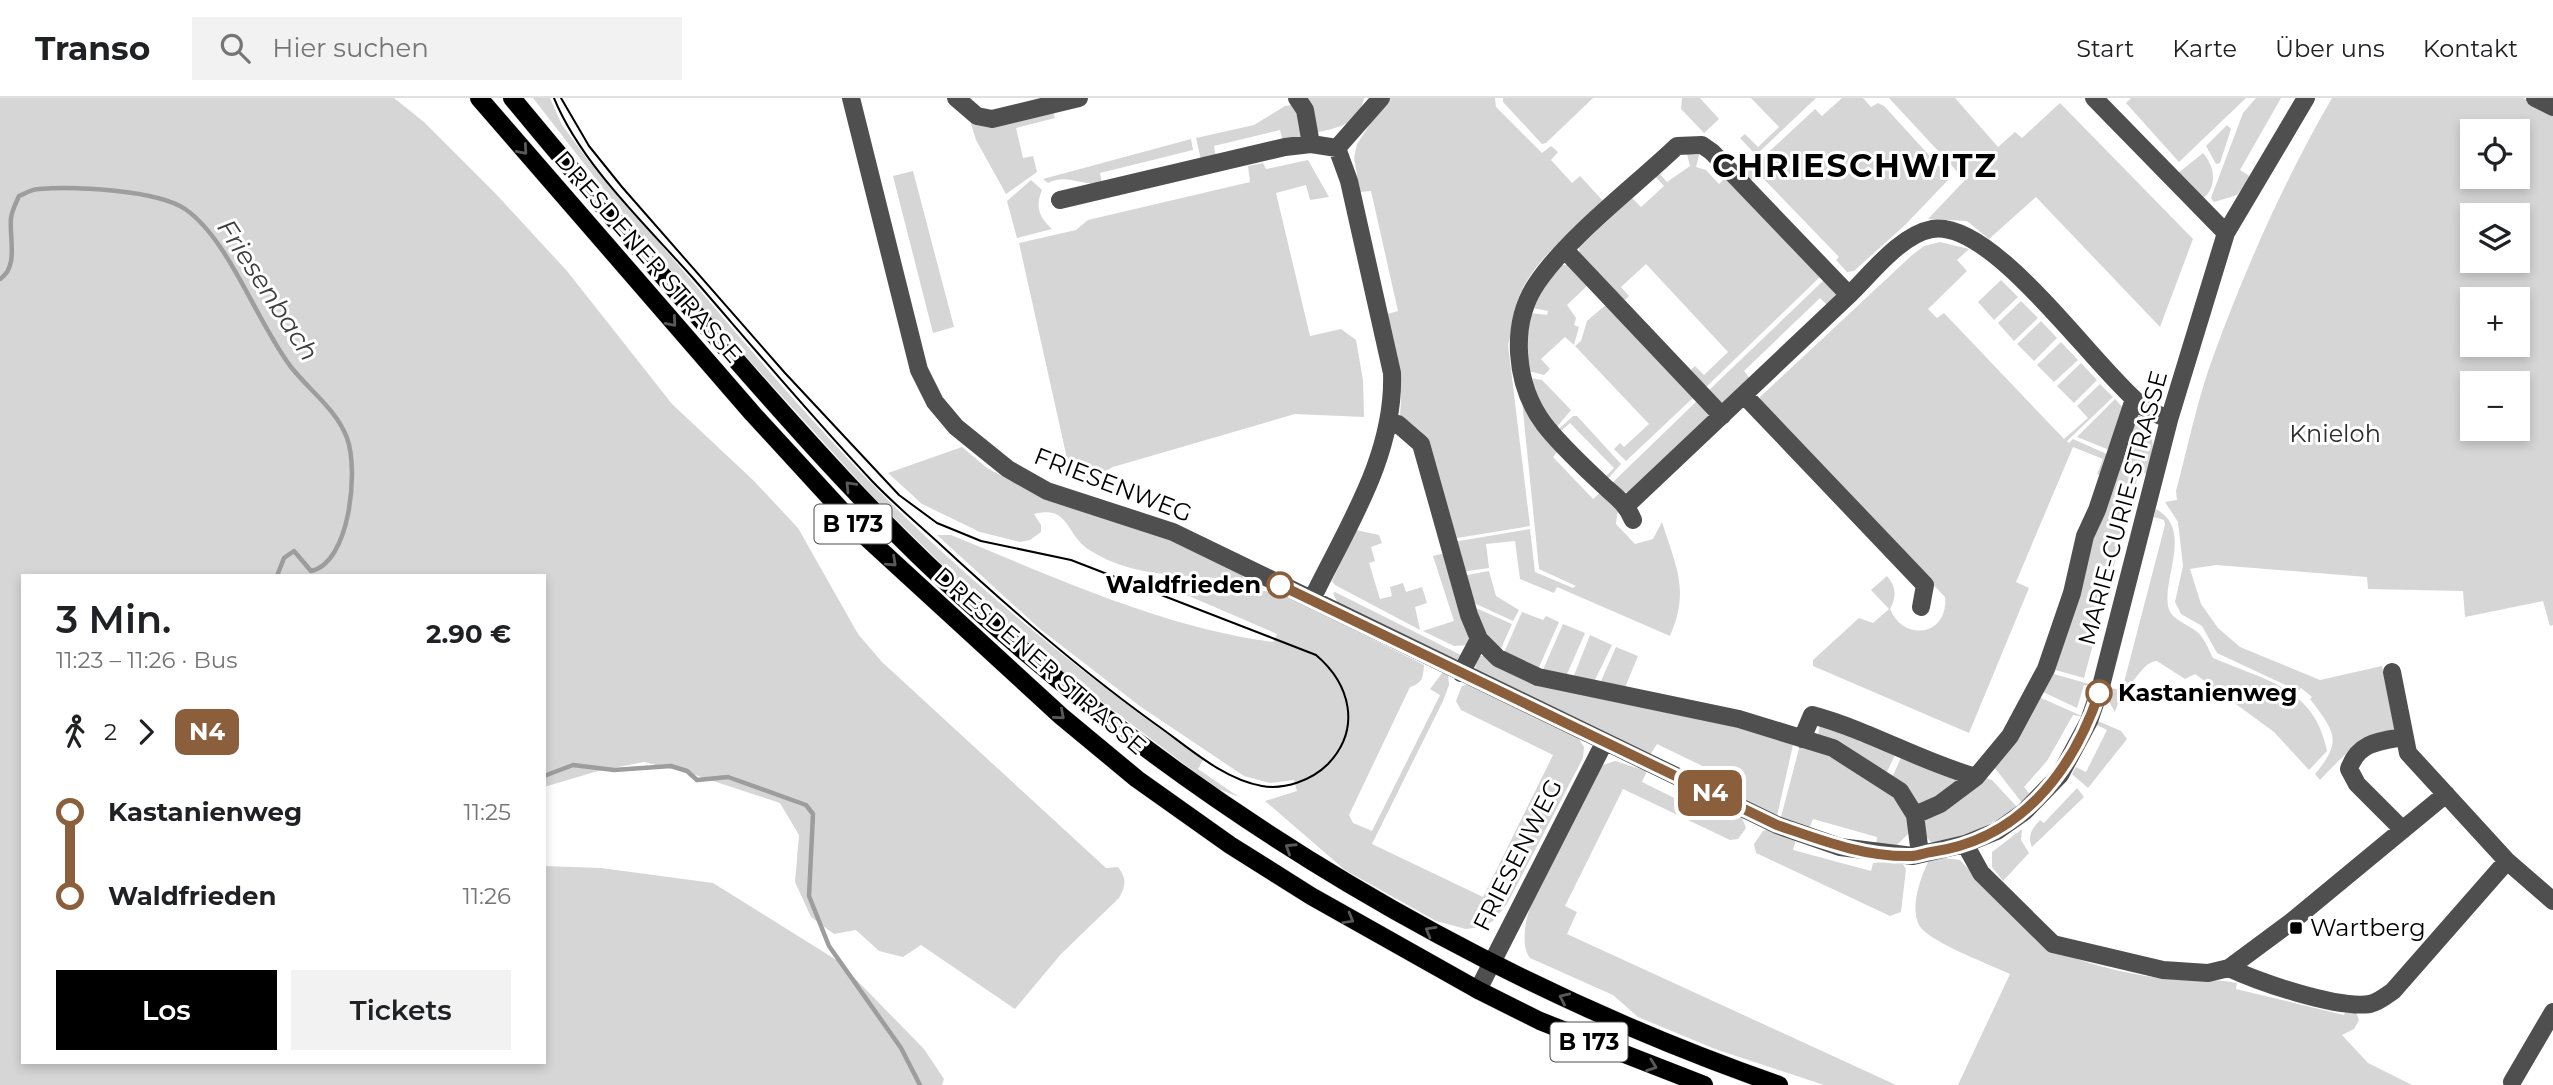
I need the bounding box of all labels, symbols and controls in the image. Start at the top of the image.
search box [192,17,682,80]
text: Transo [35,28,150,68]
icon: search [216,29,254,67]
text: Hier suchen [272,32,429,64]
text: Start [2076,34,2134,63]
text: Karte [2172,34,2237,63]
text: Über uns [2275,34,2385,63]
text: Kontakt [2423,34,2518,63]
map controls [2460,119,2530,441]
button: locate [2460,119,2530,189]
one-way arrow [515,142,528,155]
street label: DRESDENER STRASSE [548,145,748,369]
district label: CHRIESCHWITZ [1712,146,1998,185]
button: layers [2460,203,2530,273]
water label: Friesenbach [210,213,326,367]
button: + [2460,287,2530,357]
one-way arrow [664,314,676,327]
street label: MARIE-CURIE-STRASSE [2072,367,2173,648]
button: − [2460,371,2530,441]
park label: Knieloh [2289,419,2381,448]
street label: FRIESENWEG [1030,441,1196,528]
one-way arrow [846,481,859,494]
road number: B 173 [814,504,892,544]
one-way arrow [884,554,897,566]
street label: DRESDENER STRASSE [928,561,1152,761]
place label: Waldfrieden [1106,570,1261,599]
marker: Waldfrieden [1267,572,1293,598]
text: 3 Min. [56,596,171,643]
text: 2.90 € [426,618,511,650]
text: 11:23 – 11:26 · Bus [56,646,237,674]
place label: Kastanienweg [2118,678,2297,707]
marker: Kastanienweg [2086,680,2112,706]
one-way arrow [1052,707,1065,719]
icon: walk [56,713,94,751]
icon: forward [127,713,165,751]
text: N4 [189,717,225,746]
text: 2 [104,718,117,746]
line badge: N4 [1678,770,1742,816]
street label: FRIESENWEG [1467,774,1568,936]
text: N4 [1692,778,1728,807]
text: Kastanienweg [108,796,302,828]
text: 11:25 [463,798,511,826]
one-way arrow [1284,843,1297,856]
text: Waldfrieden [108,880,276,912]
text: 11:26 [462,882,511,910]
one-way arrow [1341,910,1354,923]
place label: Wartberg [2310,913,2426,942]
marker: Wartberg [2288,920,2304,936]
one-way arrow [1425,926,1438,939]
button: Los [56,970,277,1050]
button: Tickets [291,970,511,1050]
one-way arrow [1559,992,1571,1006]
road number: B 173 [1550,1023,1628,1062]
one-way arrow [1646,1058,1658,1072]

